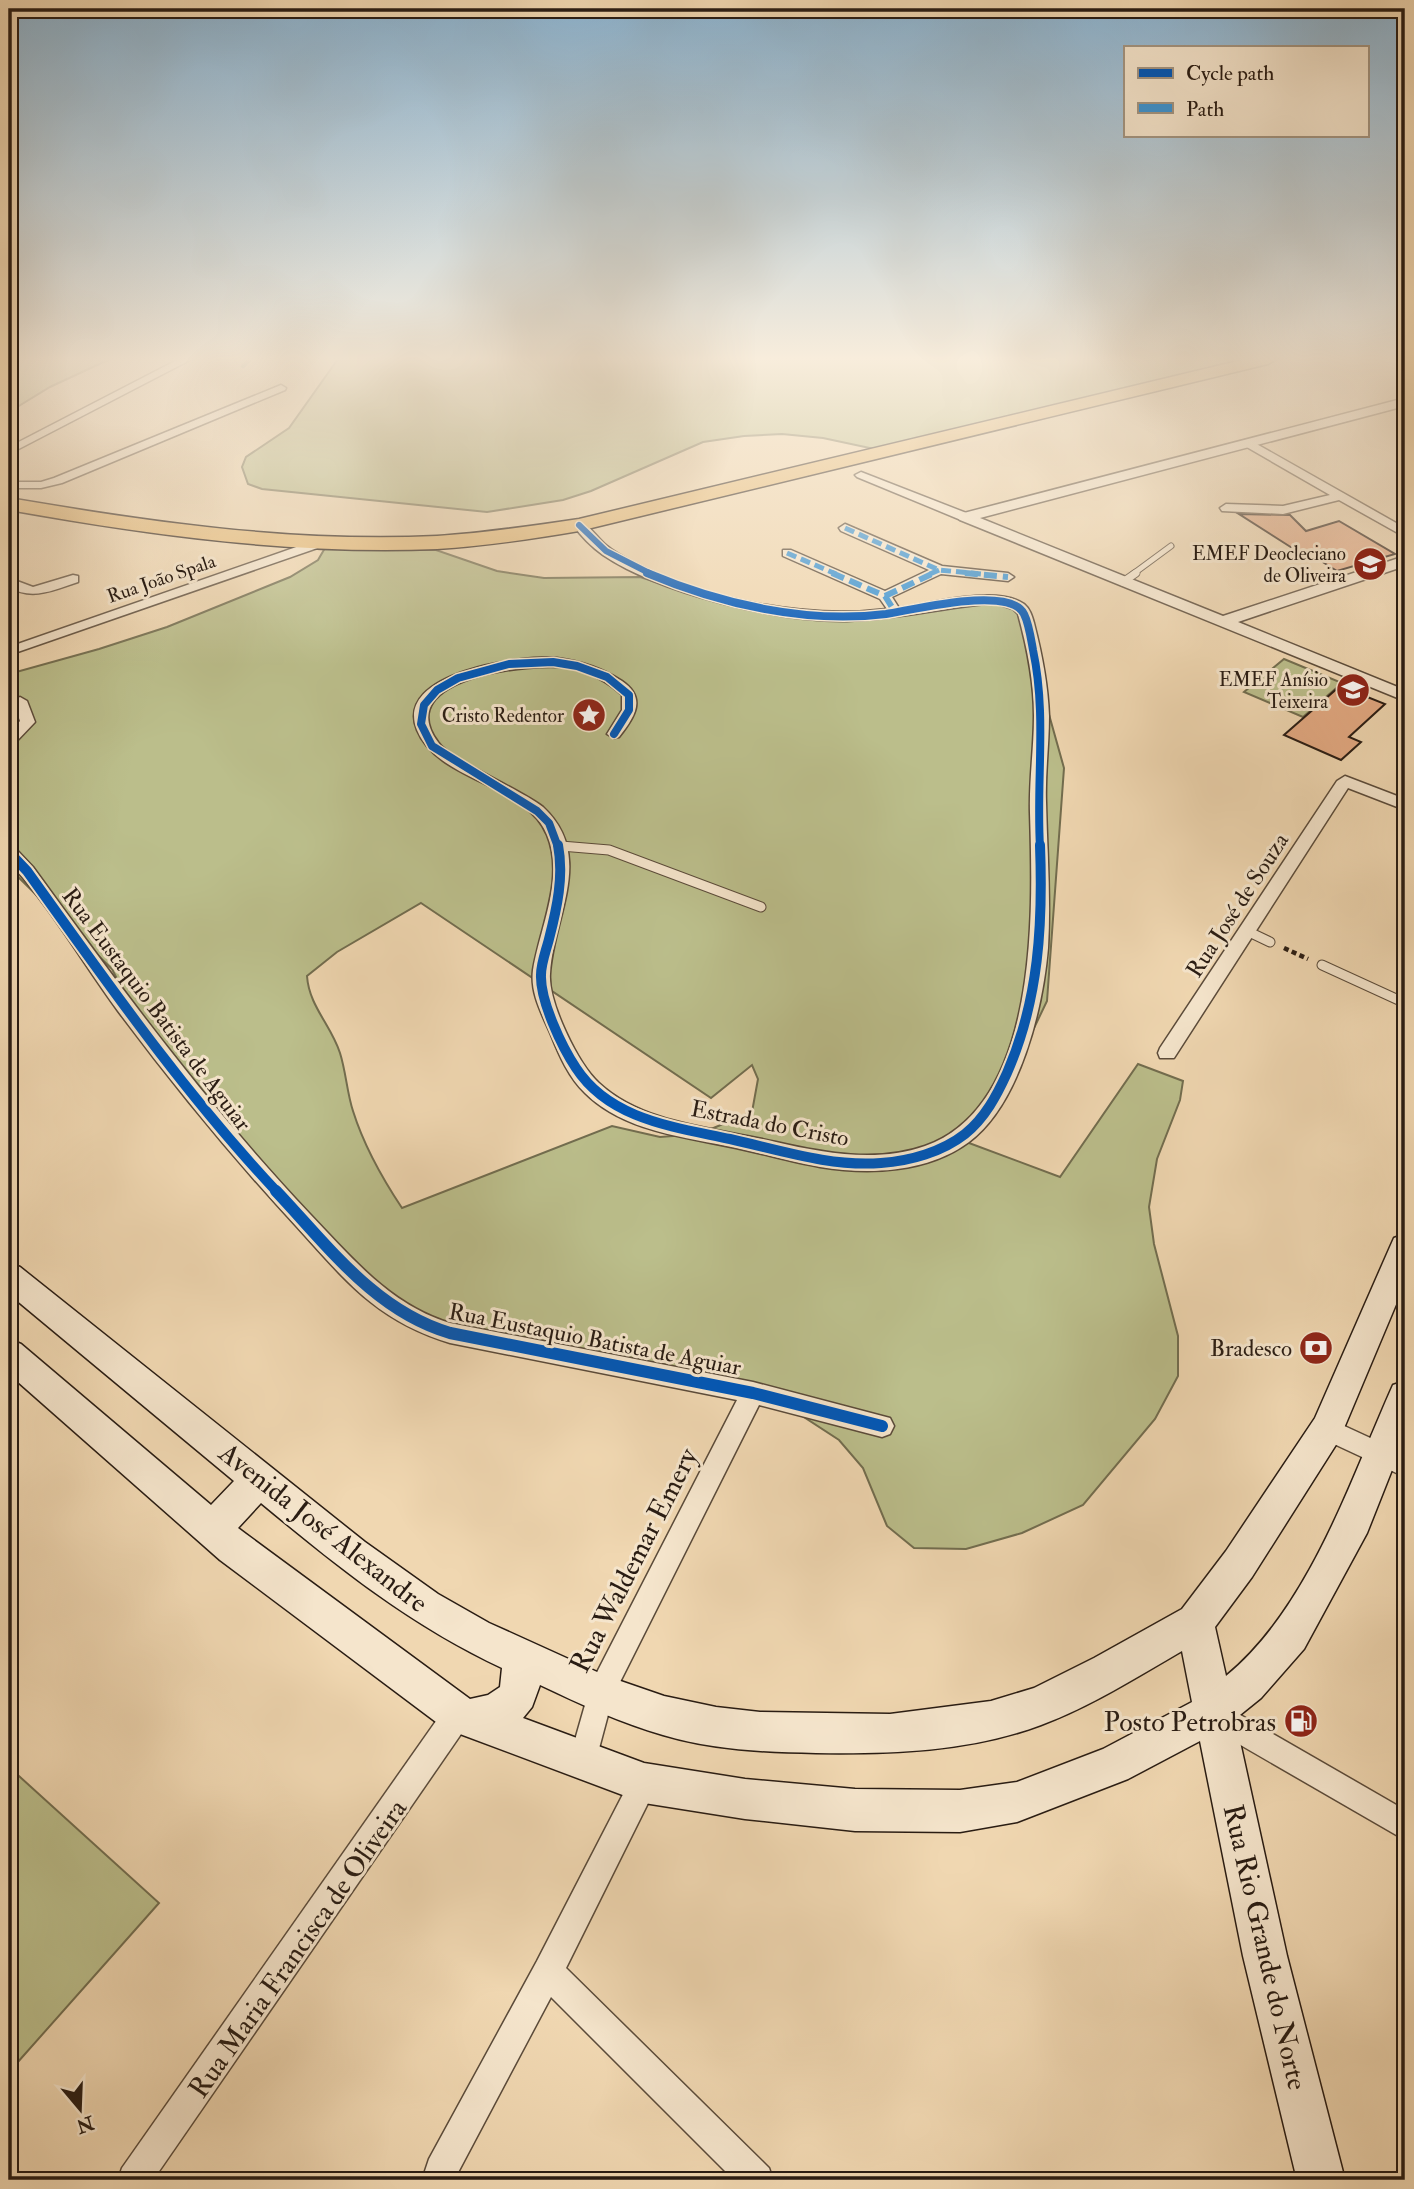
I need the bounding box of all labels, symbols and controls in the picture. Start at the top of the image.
legend [1124,46,1368,136]
text: Cycle path [1186,60,1274,87]
text: Path [1186,96,1224,123]
place label: EMEF Deocleciano de Oliveira [1192,542,1346,588]
school or university icon: EMEF Deocleciano de Oliveira [1351,545,1389,583]
street label: Rua João Spala [104,549,219,610]
place label: EMEF Anísio Teixeira [1219,668,1328,714]
school or university icon: EMEF Anísio Teixeira [1334,671,1372,709]
place icon: Cristo Redentor [570,696,608,734]
place label: Cristo Redentor [442,704,564,728]
street label: Rua José de Souza [1180,827,1295,983]
street label: Rua Eustaquio Batista de Aguiar [56,882,258,1137]
street label: Estrada do Cristo [688,1094,851,1153]
street label: Rua Eustaquio Batista de Aguiar [446,1297,744,1382]
bank icon: Bradesco [1297,1329,1335,1367]
place label: Bradesco [1210,1334,1292,1363]
street label: Avenida José Alexandre [211,1435,435,1621]
street label: Rua Waldemar Emery [563,1442,706,1679]
fuel station icon: Posto Petrobras [1282,1702,1320,1740]
place label: Posto Petrobras [1104,1705,1276,1740]
street label: Rua Maria Francisca de Oliveira [181,1792,415,2105]
street label: Rua Rio Grande do Norte [1215,1801,1314,2094]
north arrow [46,2074,116,2144]
text: N [72,2110,98,2139]

